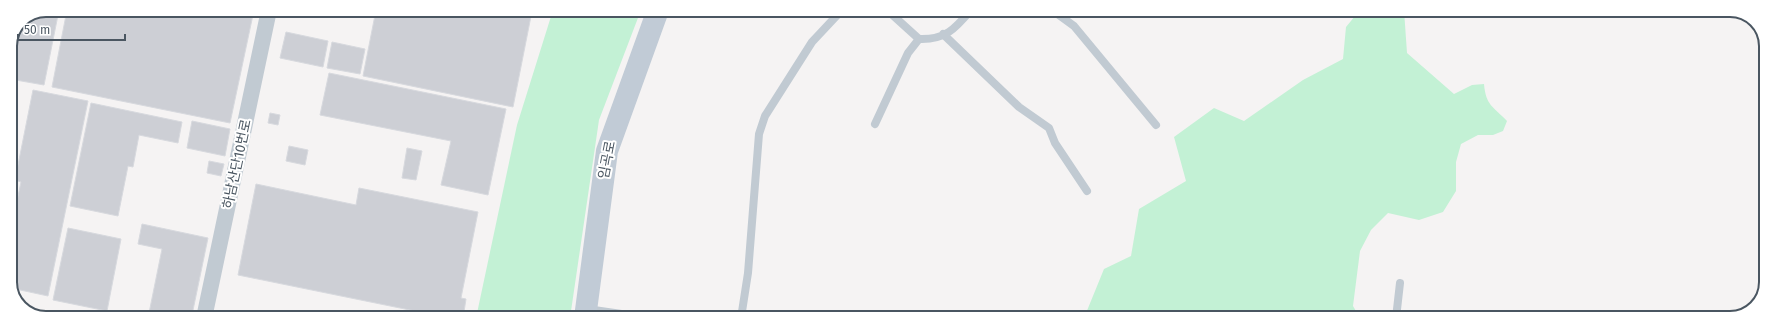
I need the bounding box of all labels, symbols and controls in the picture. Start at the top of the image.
scale bar [18,16,125,42]
text: 50 m [24,23,50,37]
street label: 하남산단10번로 [219,118,255,210]
street label: 임곡로 [595,139,619,181]

